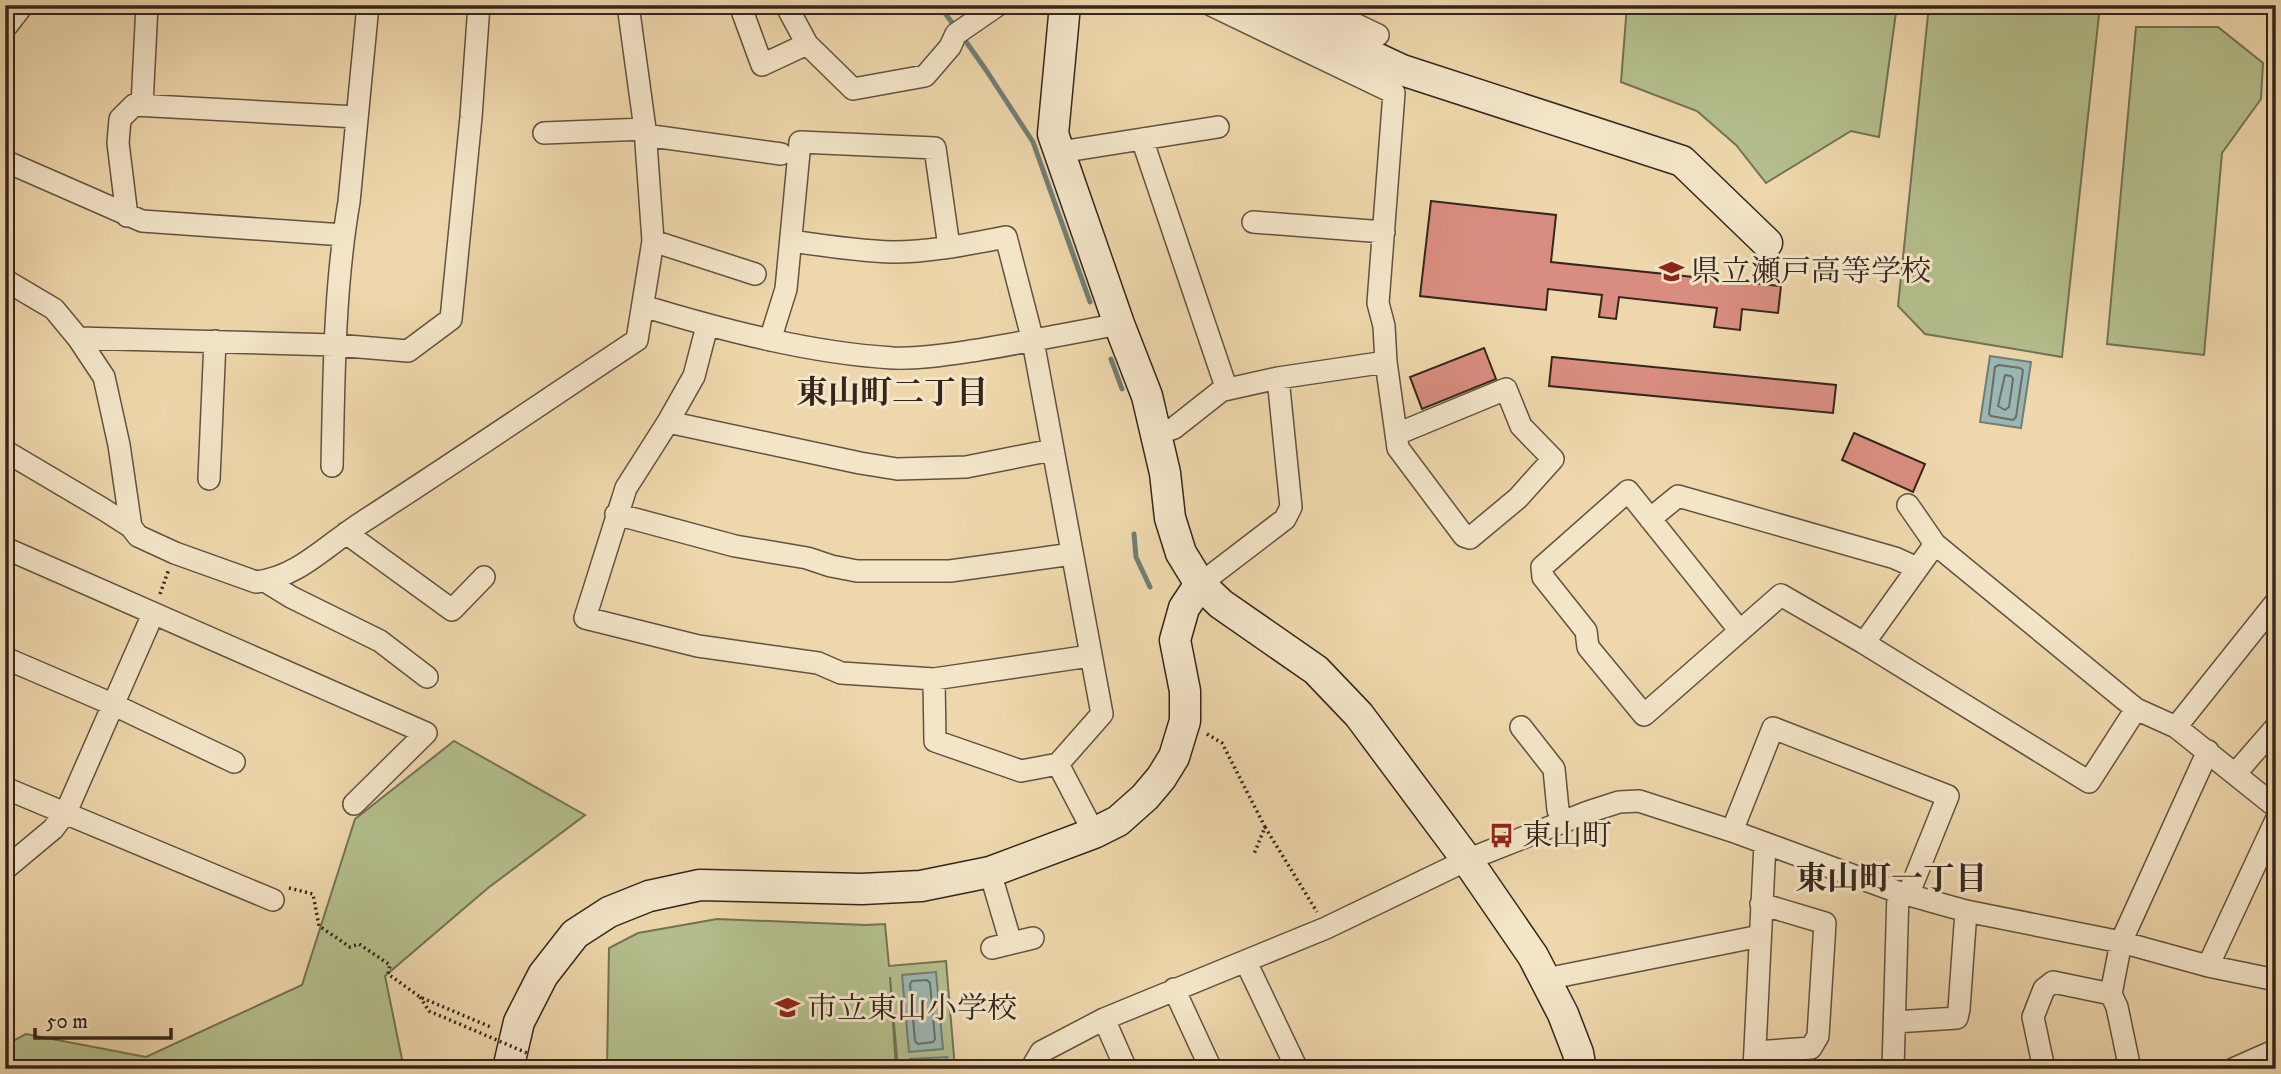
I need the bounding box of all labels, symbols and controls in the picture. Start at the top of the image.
place label: 県立瀬戸高等学校 [1691,254,1931,291]
school or university icon: 県立瀬戸高等学校 [1657,257,1685,285]
district label: 東山町二丁目 [796,374,988,414]
place label: 東山町 [1522,818,1612,855]
bus stop icon: 東山町 [1488,821,1516,849]
district label: 東山町一丁目 [1795,860,1987,900]
place label: 市立東山小学校 [807,991,1017,1028]
school or university icon: 市立東山小学校 [773,994,801,1022]
scale bar [35,997,172,1041]
text: 50 m [46,1009,88,1035]

